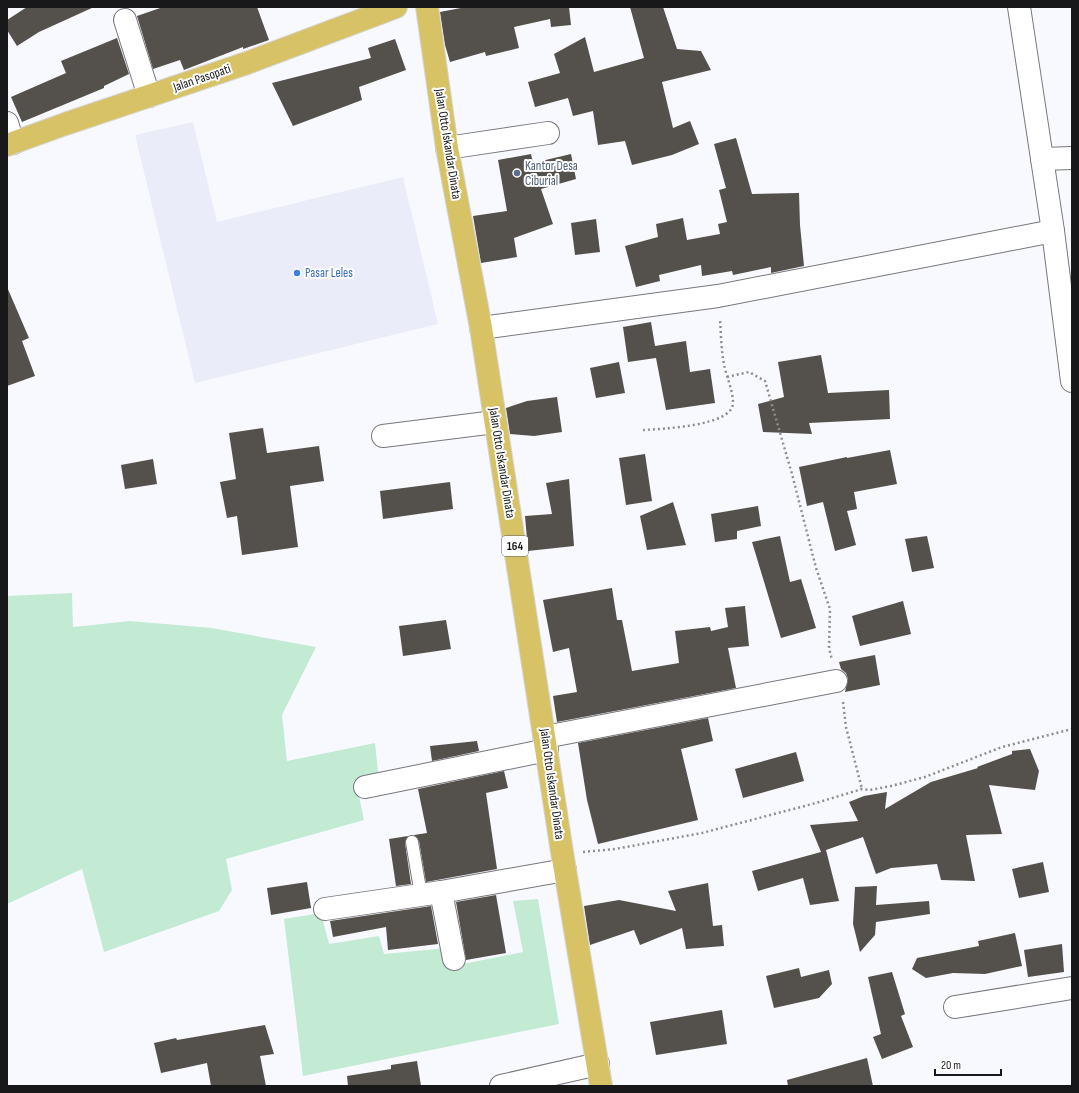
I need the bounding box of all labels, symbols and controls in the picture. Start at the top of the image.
street label: Jalan Pasopati [170,61,233,96]
street label: Jalan Otto Iskandar Dinata [431,87,465,200]
place label: Kantor Desa Ciburial [525,158,578,189]
marker: Kantor Desa Ciburial [512,168,522,178]
place label: Pasar Leles [305,265,353,281]
marker: Pasar Leles [292,268,302,278]
street label: Jalan Otto Iskandar Dinata [485,406,519,519]
road number: 164 [502,536,528,556]
street label: Jalan Otto Iskandar Dinata [536,727,568,840]
scale bar [935,1051,1001,1077]
text: 20 m [941,1058,961,1073]

